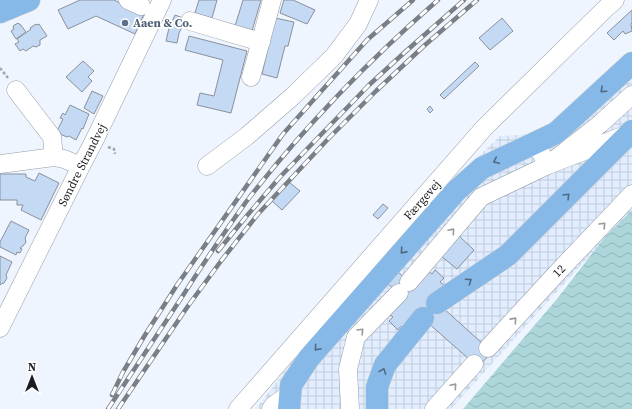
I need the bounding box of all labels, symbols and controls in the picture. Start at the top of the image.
place label: Aaen & Co. [133,15,192,31]
marker: Aaen & Co. [120,18,130,28]
one-way arrow [600,85,608,92]
street label: Søndre Strandvej [54,121,110,209]
one-way arrow [493,156,501,164]
street label: Færgevej [400,177,444,223]
one-way arrow [562,193,570,201]
one-way arrow [598,222,605,229]
one-way arrow [448,228,455,236]
one-way arrow [401,246,408,253]
street label: 12 [549,261,569,281]
one-way arrow [465,278,472,286]
one-way arrow [509,317,516,324]
one-way arrow [356,328,364,336]
one-way arrow [315,343,322,351]
north arrow [12,357,52,397]
text: N [28,360,36,375]
one-way arrow [378,368,387,375]
one-way arrow [449,384,456,391]

